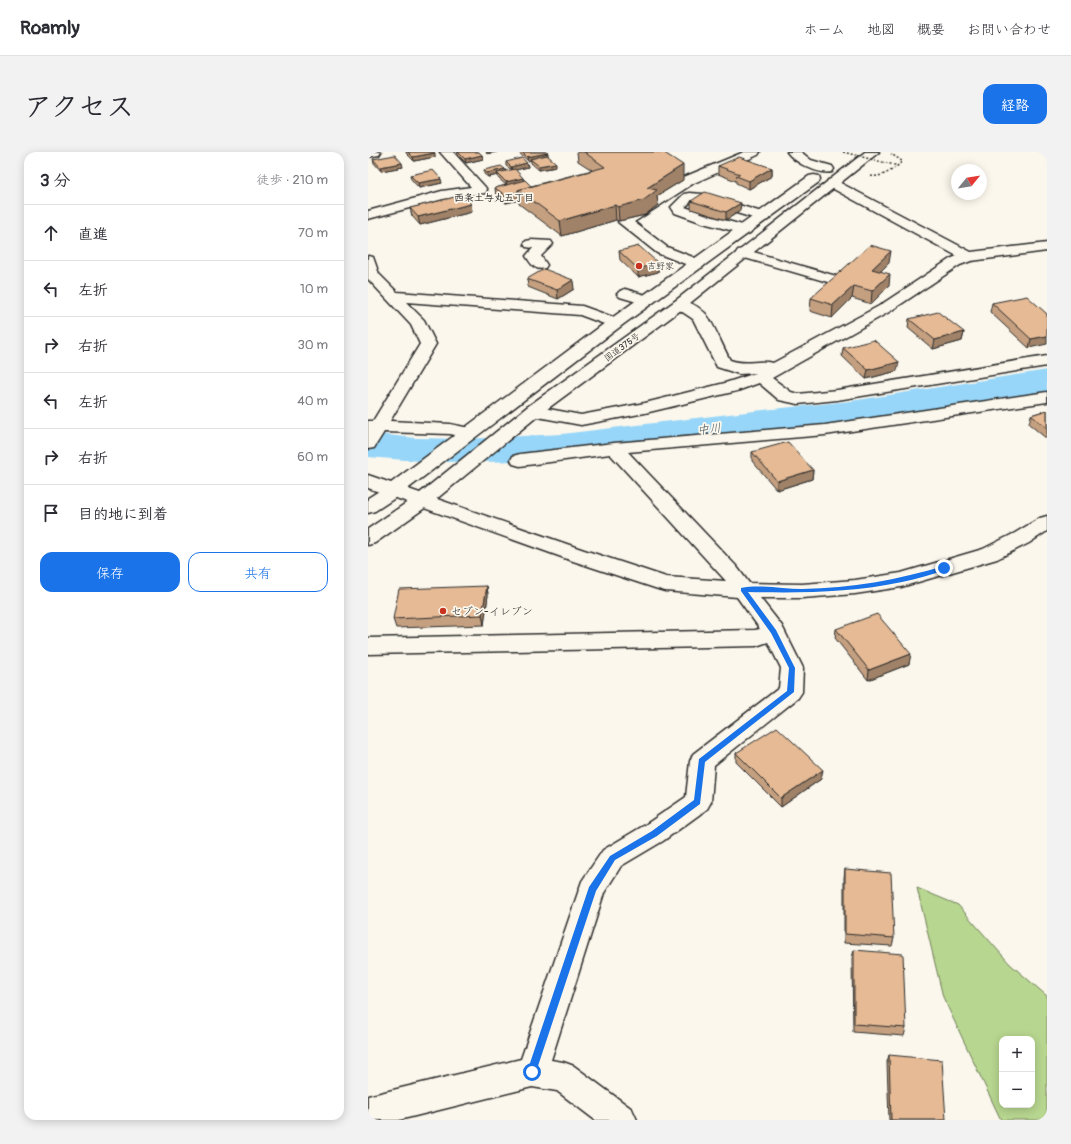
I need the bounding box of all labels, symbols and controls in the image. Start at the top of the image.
text: Roamly [20,16,80,40]
text: ホーム [804,21,845,38]
text: 地図 [867,21,895,38]
text: 概要 [917,21,945,38]
text: お問い合わせ [967,21,1051,38]
button: 経路 [983,84,1047,124]
text: アクセス [24,90,134,125]
north arrow [951,164,987,200]
text: 3 分 [40,170,70,191]
text: 徒歩 · 210 m [257,172,328,188]
district label: 西条土与丸五丁目 [454,192,534,204]
icon: ahead [40,222,62,244]
text: 直進 [78,225,108,244]
text: 70 m [298,225,328,241]
marker: 吉野家 [634,261,644,271]
place label: 吉野家 [647,261,674,272]
icon: left [40,278,62,300]
text: 左折 [78,281,108,300]
text: 10 m [300,281,328,297]
street label: 国道375号 [602,331,642,364]
icon: right [40,334,62,356]
text: 右折 [78,337,108,356]
text: 30 m [298,337,328,353]
icon: left [40,390,62,412]
text: 左折 [78,393,108,412]
text: 40 m [297,393,328,409]
water label: 中川 [696,421,722,438]
icon: right [40,446,62,468]
text: 右折 [78,449,108,468]
text: 60 m [297,449,328,465]
icon: arrive [40,502,62,524]
text: 目的地に到着 [78,505,168,524]
button: 保存 [40,552,180,592]
button: 共有 [188,552,328,592]
route end [935,559,953,577]
place label: セブン-イレブン [451,605,533,618]
marker: セブン-イレブン [438,606,448,616]
map controls [999,1036,1035,1108]
button: + [999,1036,1035,1072]
route start [523,1063,541,1081]
button: − [999,1072,1035,1108]

